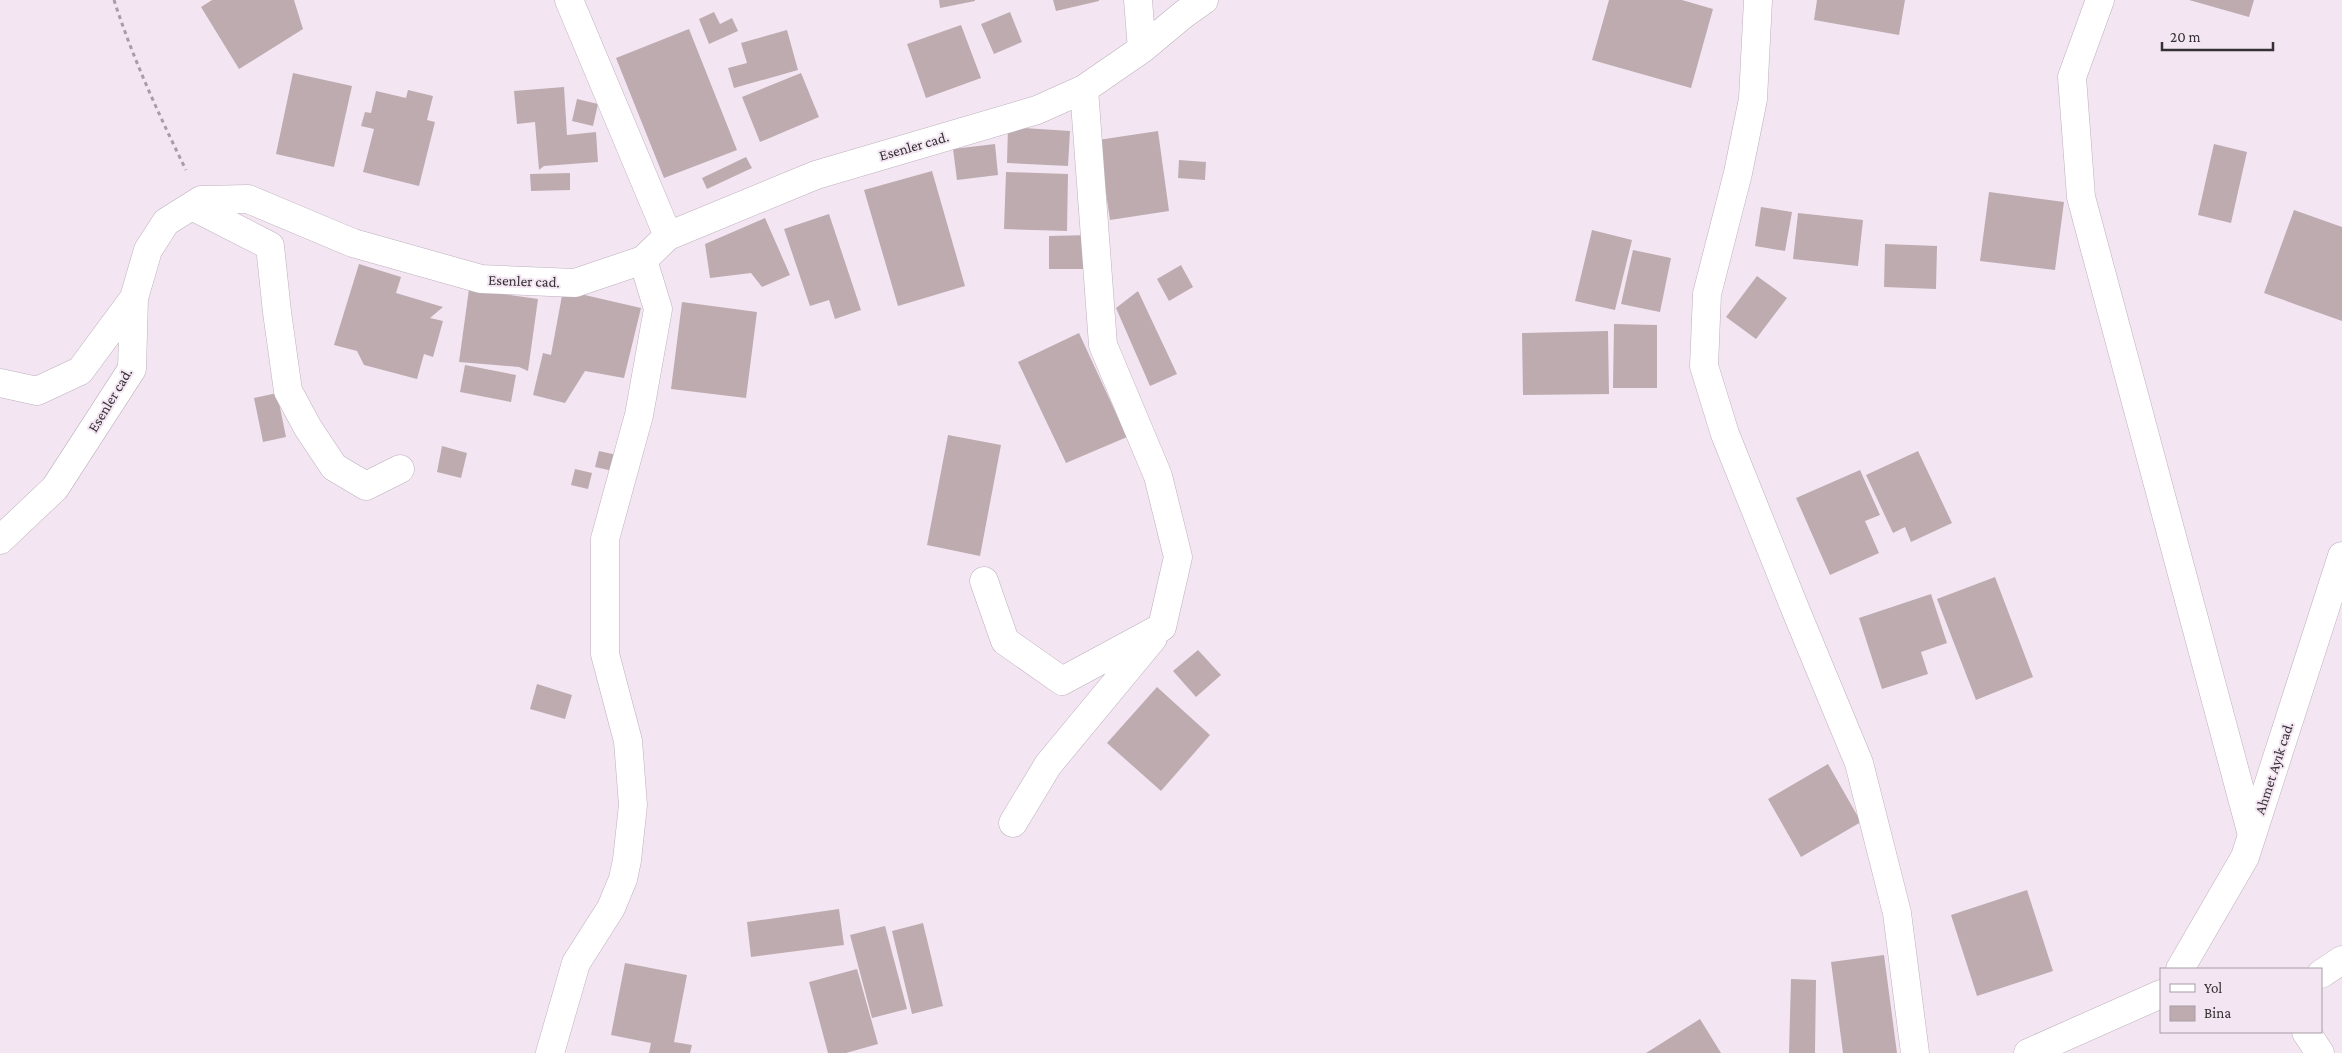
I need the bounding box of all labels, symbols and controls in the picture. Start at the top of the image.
scale bar [2162,20,2273,52]
text: 20 m [2170,29,2201,45]
street label: Esenler cad. [877,128,951,164]
street label: Esenler cad. [488,272,560,290]
street label: Esenler cad. [85,365,135,435]
street label: Ahmet Ayık cad. [2251,720,2297,817]
legend [2160,968,2322,1033]
text: Yol [2204,980,2222,996]
text: Bina [2204,1005,2231,1021]

